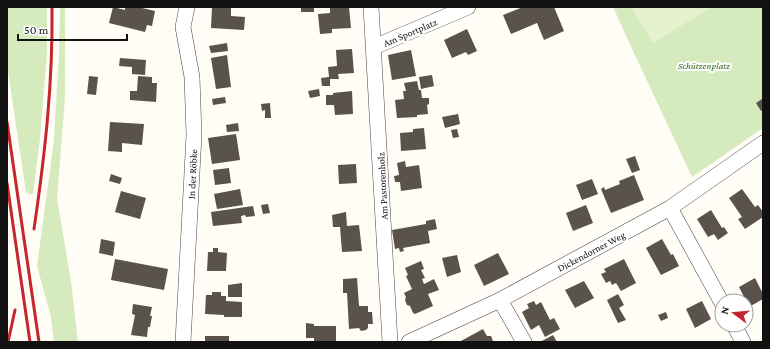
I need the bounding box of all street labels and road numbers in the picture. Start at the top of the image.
street label: Am Sportplatz [382,16,439,49]
street label: In der Röbke [186,148,199,199]
street label: Am Pastorenholz [375,152,390,220]
street label: Dickendorner Weg [556,229,627,274]

